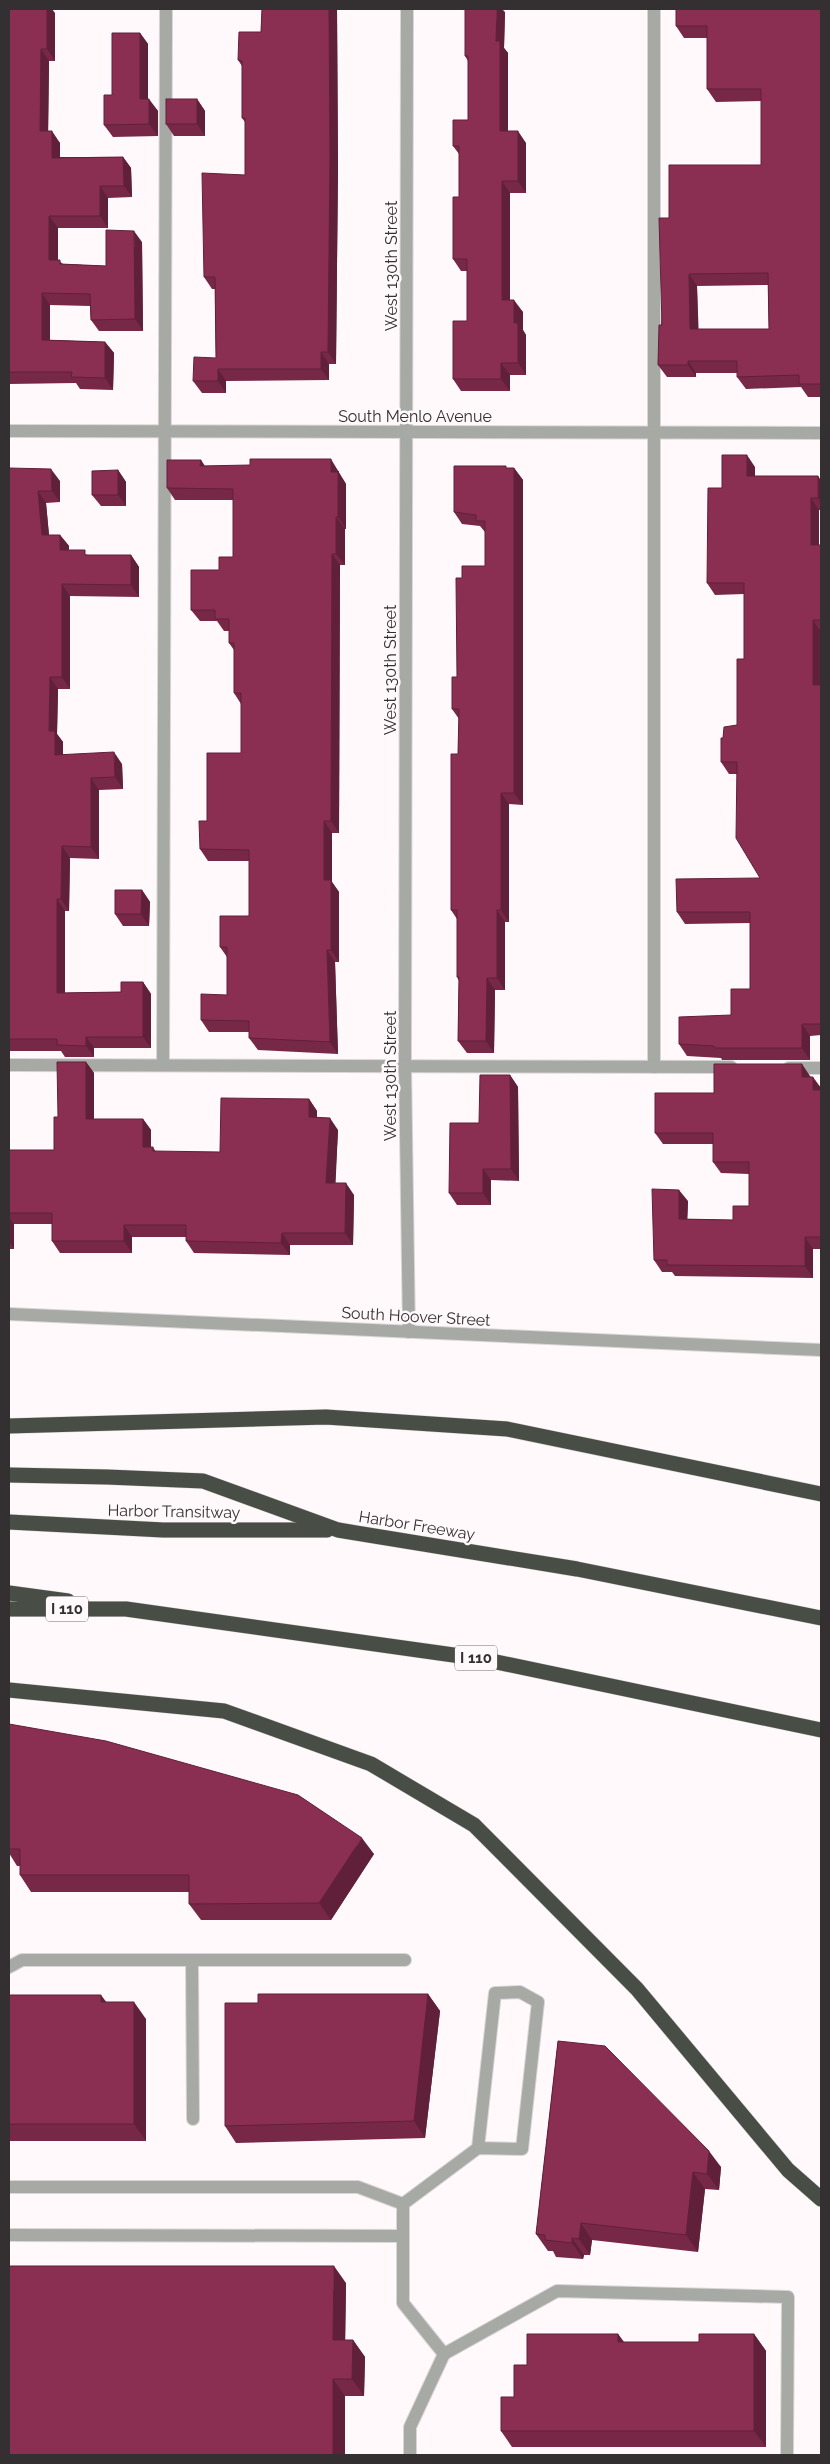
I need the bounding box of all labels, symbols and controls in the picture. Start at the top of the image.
street label: West 130th Street [382,200,401,331]
street label: South Menlo Avenue [338,407,492,426]
street label: West 130th Street [381,604,400,735]
street label: West 130th Street [381,1010,400,1141]
street label: South Hoover Street [341,1303,492,1330]
street label: Harbor Transitway [107,1501,241,1522]
street label: Harbor Freeway [357,1507,477,1544]
road number: I 110 [46,1596,88,1622]
road number: I 110 [455,1646,497,1670]

